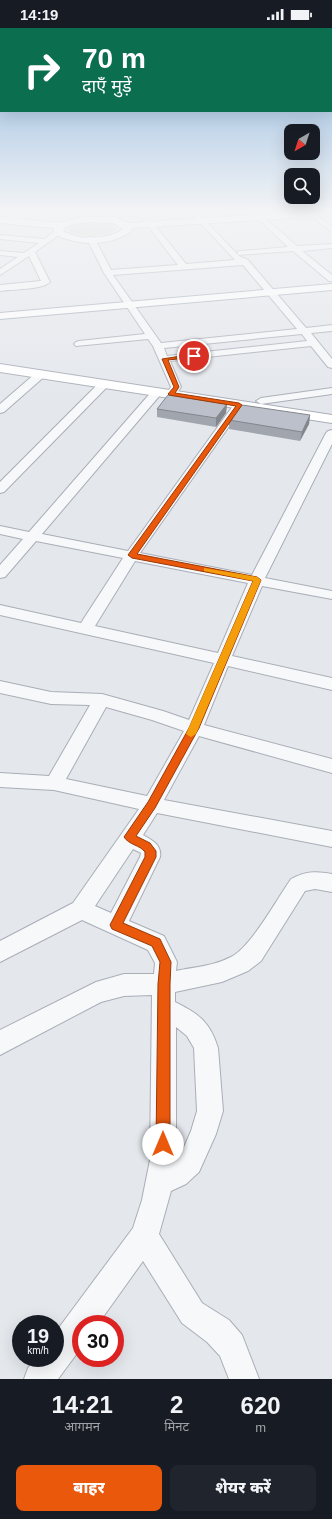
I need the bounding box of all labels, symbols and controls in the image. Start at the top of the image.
text: 14:19 [20,6,58,23]
text: 70 m [82,43,146,74]
icon: right [16,44,68,96]
text: दाएँ मुड़ें [82,76,132,96]
north arrow [284,124,320,160]
map controls [284,124,320,204]
button: search [284,168,320,204]
pin [177,339,211,373]
icon: arrive [183,345,205,367]
position arrow [142,1123,184,1165]
speed limit sign: 30 [72,1315,124,1367]
text: 19 [27,1325,49,1347]
text: km/h [27,1345,49,1356]
text: 14:21 [51,1391,113,1418]
text: 2 [170,1391,183,1418]
text: 620 [241,1392,281,1419]
text: आगमन [64,1419,100,1434]
text: मिनट [164,1419,189,1434]
text: m [255,1420,266,1435]
button: बाहर [16,1465,162,1511]
button: शेयर करें [170,1465,316,1511]

